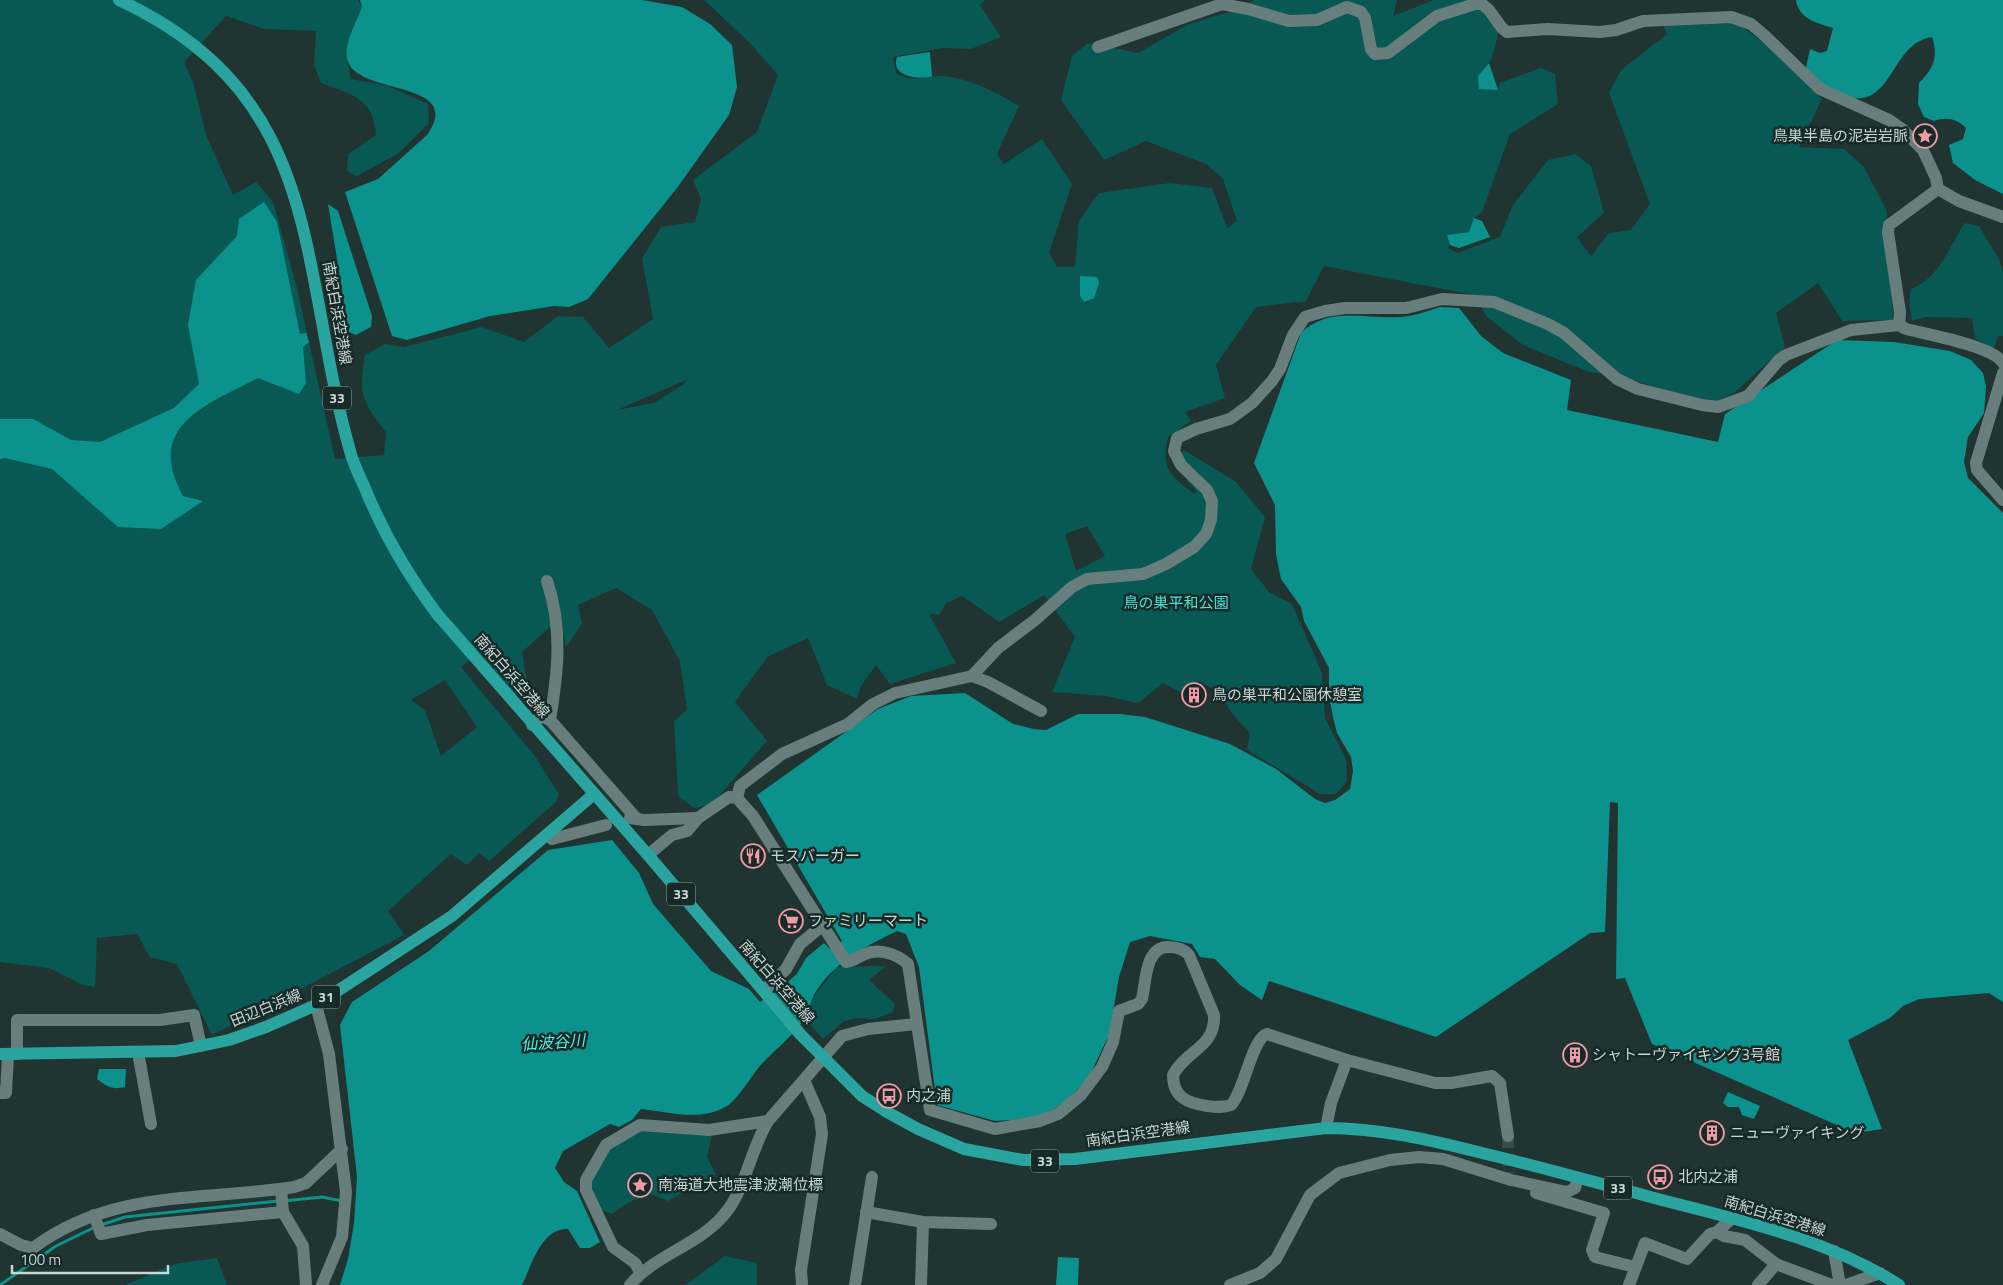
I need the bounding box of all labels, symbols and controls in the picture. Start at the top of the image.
place icon: 鳥巣半島の泥岩岩脈 [1912,123,1938,149]
place label: 鳥巣半島の泥岩岩脈 [1773,124,1908,147]
street label: 南紀白浜空港線 [317,259,358,367]
road number: 33 [323,386,351,409]
park label: 鳥の巣平和公園 [1123,591,1229,614]
street label: 南紀白浜空港線 [469,628,556,723]
building icon: 鳥の巣平和公園休憩室 [1181,682,1207,708]
place label: 鳥の巣平和公園休憩室 [1212,683,1362,706]
restaurant icon: モスバーガー [740,843,766,869]
place label: モスバーガー [770,844,860,867]
road number: 33 [667,882,695,906]
supermarket icon: ファミリーマート [778,908,804,934]
place label: ファミリーマート [808,909,928,932]
street label: 南紀白浜空港線 [734,934,821,1029]
street label: 田辺白浜線 [227,983,305,1032]
road number: 31 [312,986,340,1009]
water label: 仙波谷川 [520,1028,588,1056]
building icon: シャトーヴァイキング3号館 [1562,1042,1588,1068]
place label: シャトーヴァイキング3号館 [1592,1043,1780,1066]
bus stop icon: 内之浦 [876,1083,902,1109]
place label: 内之浦 [906,1084,951,1107]
street label: 南紀白浜空港線 [1084,1115,1192,1152]
building icon: ニューヴァイキング [1699,1120,1725,1146]
place label: ニューヴァイキング [1730,1121,1865,1144]
road number: 33 [1031,1150,1059,1172]
bus stop icon: 北内之浦 [1647,1164,1673,1190]
place label: 北内之浦 [1678,1165,1738,1188]
place icon: 南海道大地震津波潮位標 [627,1172,653,1198]
place label: 南海道大地震津波潮位標 [658,1173,823,1196]
road number: 33 [1604,1176,1632,1200]
street label: 南紀白浜空港線 [1722,1189,1829,1242]
scale bar [12,1242,169,1274]
text: 100 m [20,1248,61,1271]

